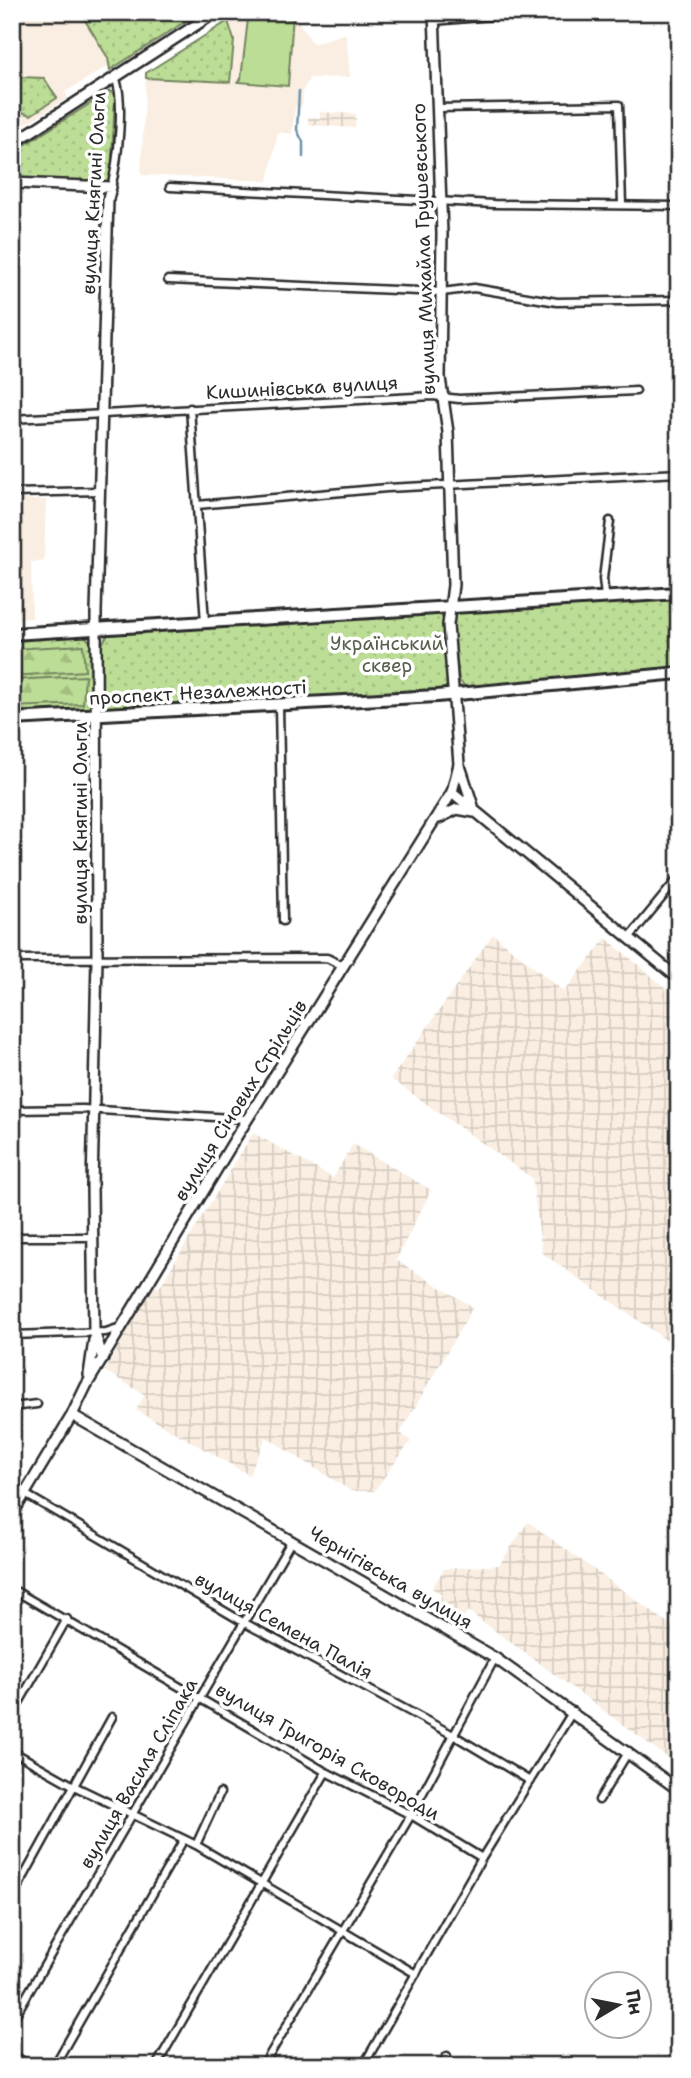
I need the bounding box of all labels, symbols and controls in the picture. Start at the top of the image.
street label: вулиця Княгині Ольги [76,91,111,295]
street label: вулиця Михайла Грушевського [406,103,441,395]
street label: Кишинівська вулиця [205,370,399,405]
park label: Український сквер [330,631,444,678]
street label: проспект Незалежності [88,674,308,711]
street label: вулиця Княгині Ольги [68,722,93,924]
street label: вулиця Січових Стрільців [168,995,313,1206]
street label: Чернігівська вулиця [304,1520,477,1635]
street label: вулиця Семена Палія [190,1566,377,1685]
street label: вулиця Василя Сліпака [74,1673,203,1873]
street label: вулиця Григорія Сковороди [211,1677,444,1826]
north arrow [582,1969,652,2039]
text: Пн [620,1988,649,2017]

